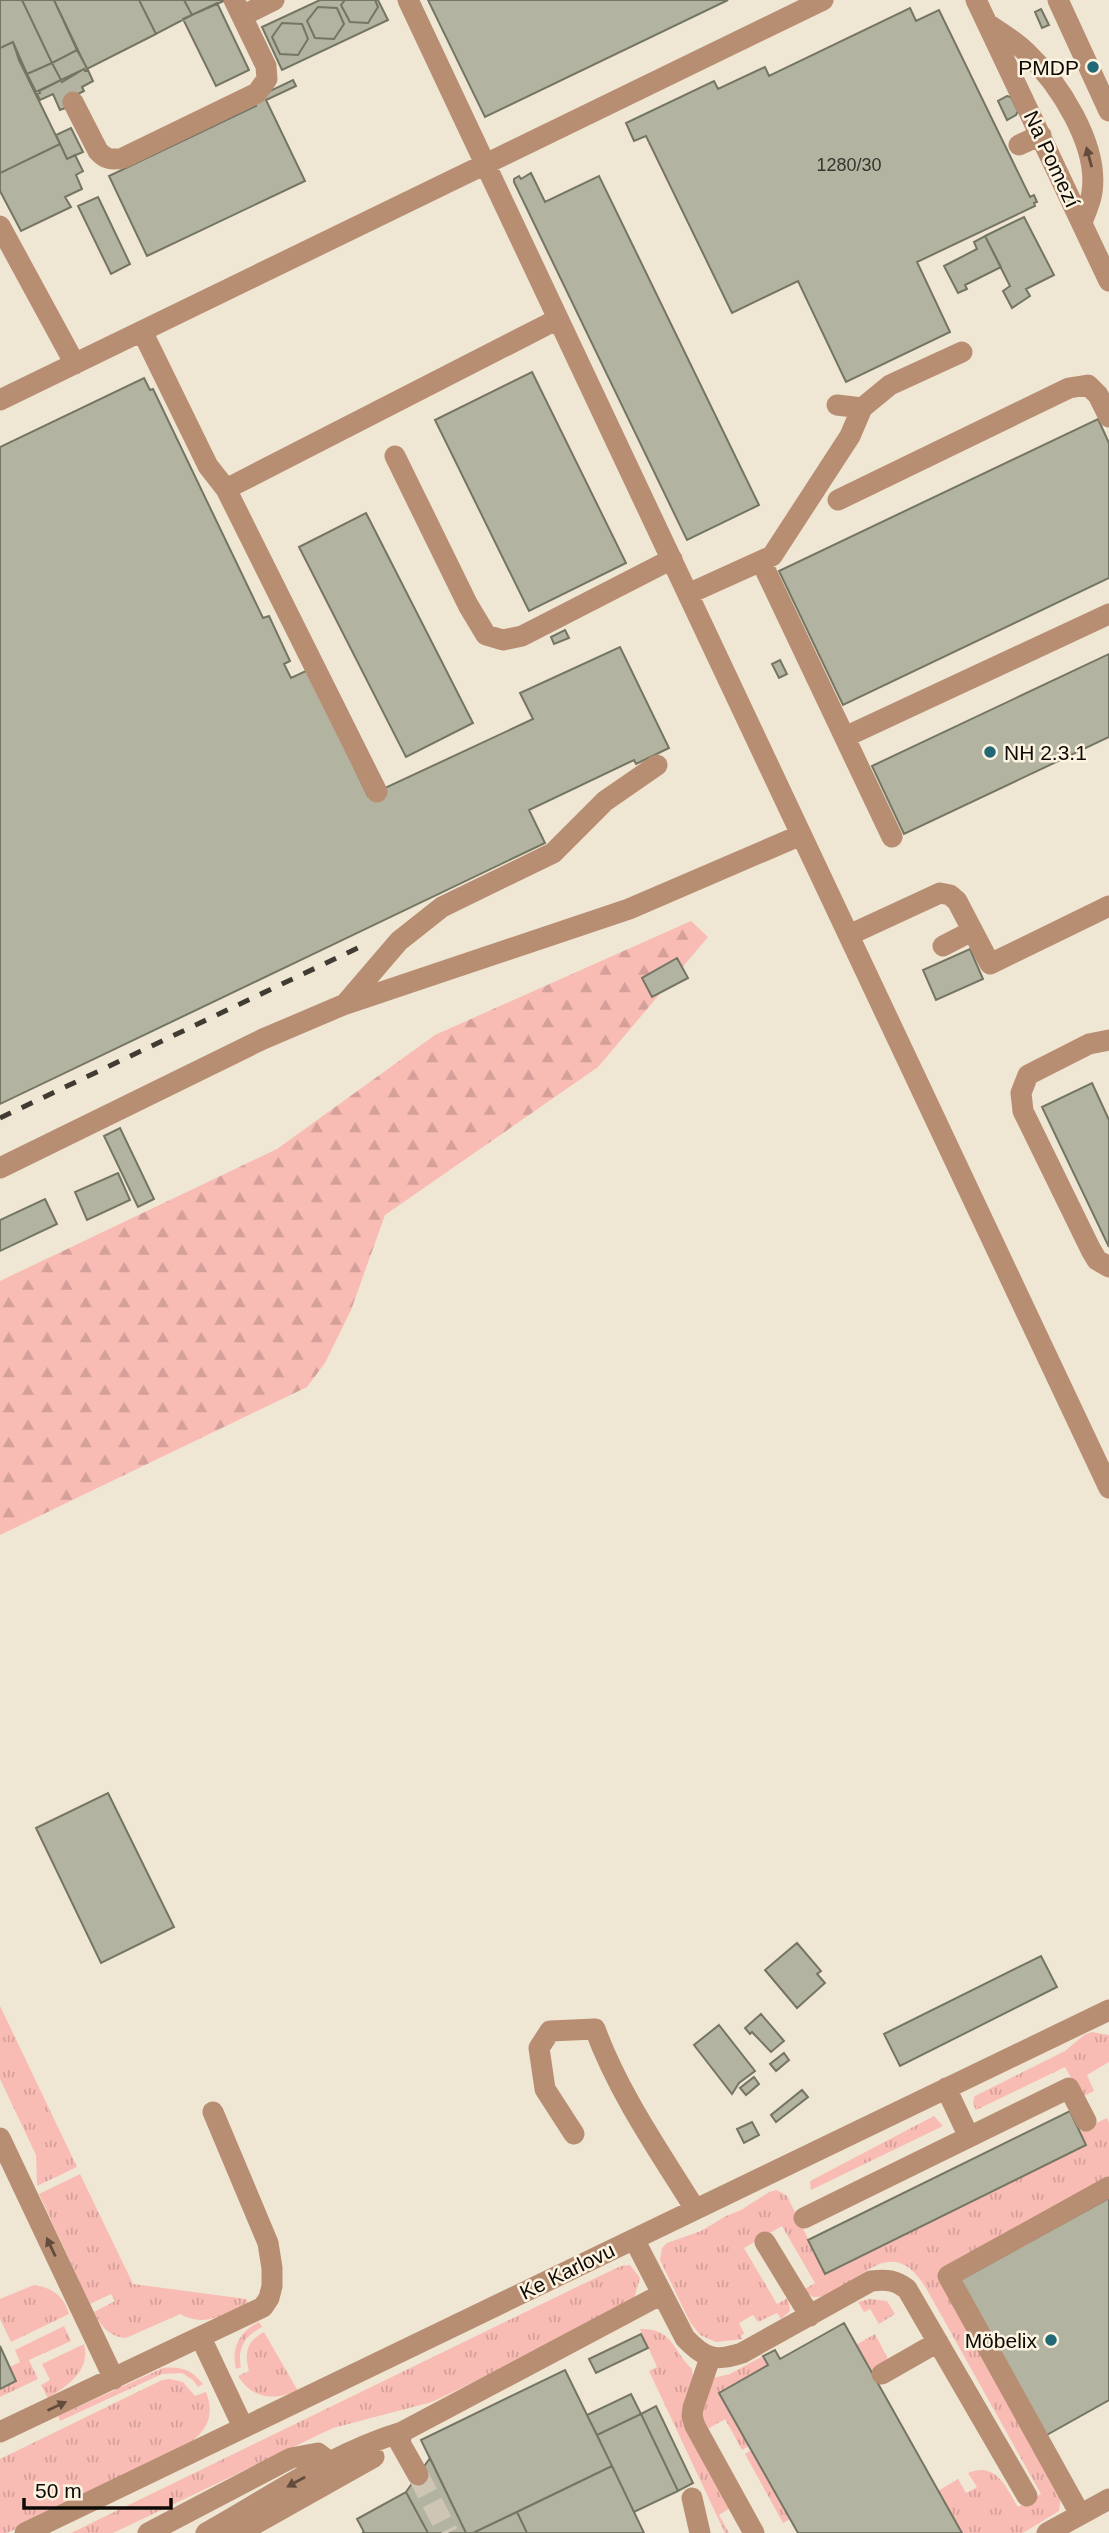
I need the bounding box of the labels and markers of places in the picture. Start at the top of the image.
place label: PMDP [1018,56,1079,79]
marker: PMDP [1085,59,1101,75]
place label: NH 2.3.1 [1004,741,1087,764]
marker: NH 2.3.1 [982,744,998,760]
place label: Möbelix [965,2329,1037,2352]
marker: Möbelix [1043,2332,1059,2348]

